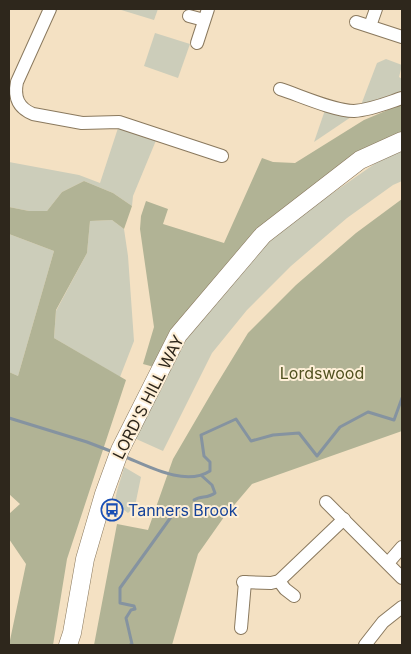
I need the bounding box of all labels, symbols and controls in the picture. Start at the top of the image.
street label: LORD'S HILL WAY [108,331,188,462]
park label: Lordswood [280,363,364,383]
bus stop icon: Tanners Brook [100,498,124,522]
place label: Tanners Brook [128,500,238,520]

